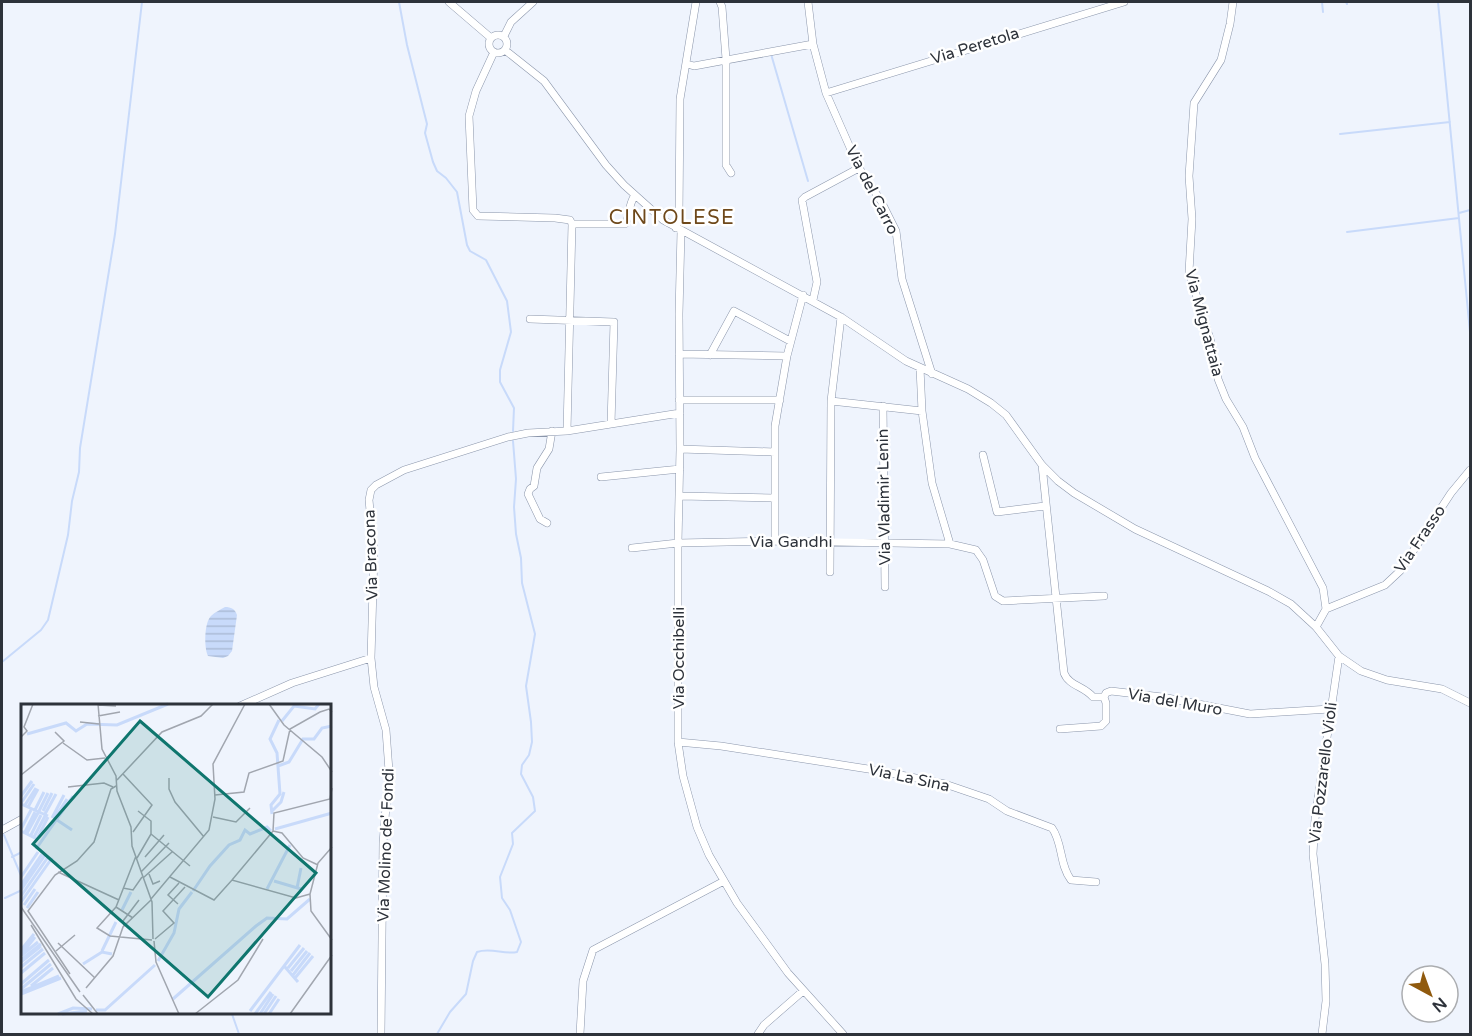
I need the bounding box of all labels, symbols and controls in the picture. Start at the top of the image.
street label: Via Peretola [928,23,1022,69]
street label: Via del Carro [841,142,903,238]
district label: CINTOLESE [609,206,735,230]
street label: Via Mignattaia [1180,267,1228,379]
street label: Via Vladimir Lenin [873,428,895,566]
street label: Via Frasso [1390,501,1450,577]
street label: Via Bracona [359,509,383,601]
street label: Via Gandhi [750,532,832,552]
street label: Via Occhibelli [669,607,689,709]
street label: Via del Muro [1126,684,1224,720]
street label: Via Pozzarello Violi [1304,701,1342,845]
inset map [21,704,332,1015]
street label: Via La Sina [866,760,952,796]
street label: Via Molino de' Fondi [373,768,399,922]
north arrow [1400,964,1460,1024]
text: N [1428,993,1451,1016]

